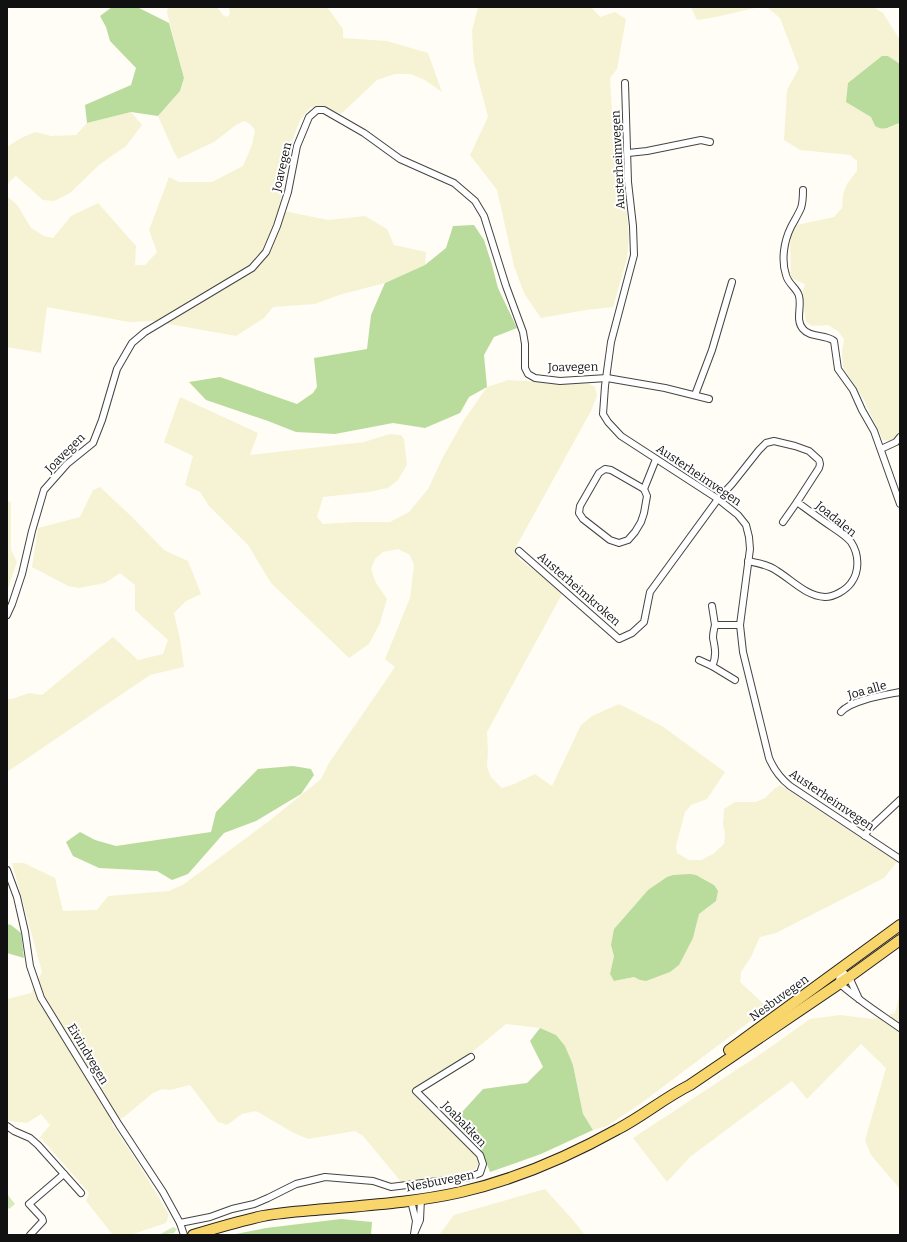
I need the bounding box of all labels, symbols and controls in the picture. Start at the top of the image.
street label: Austerheimvegen [608,110,628,210]
street label: Joavegen [269,141,295,194]
street label: Joavegen [547,360,599,374]
street label: Joavegen [42,430,88,476]
street label: Austerheimvegen [654,441,744,509]
street label: Joadalen [812,498,860,540]
street label: Austerheimkroken [535,549,624,629]
street label: Joa alle [845,678,888,702]
street label: Austerheimvegen [787,766,877,834]
street label: Nesbuvegen [747,972,811,1024]
street label: Eivindvegen [64,1021,112,1087]
street label: Joabakken [438,1098,489,1150]
street label: Nesbuvegen [405,1167,476,1194]

